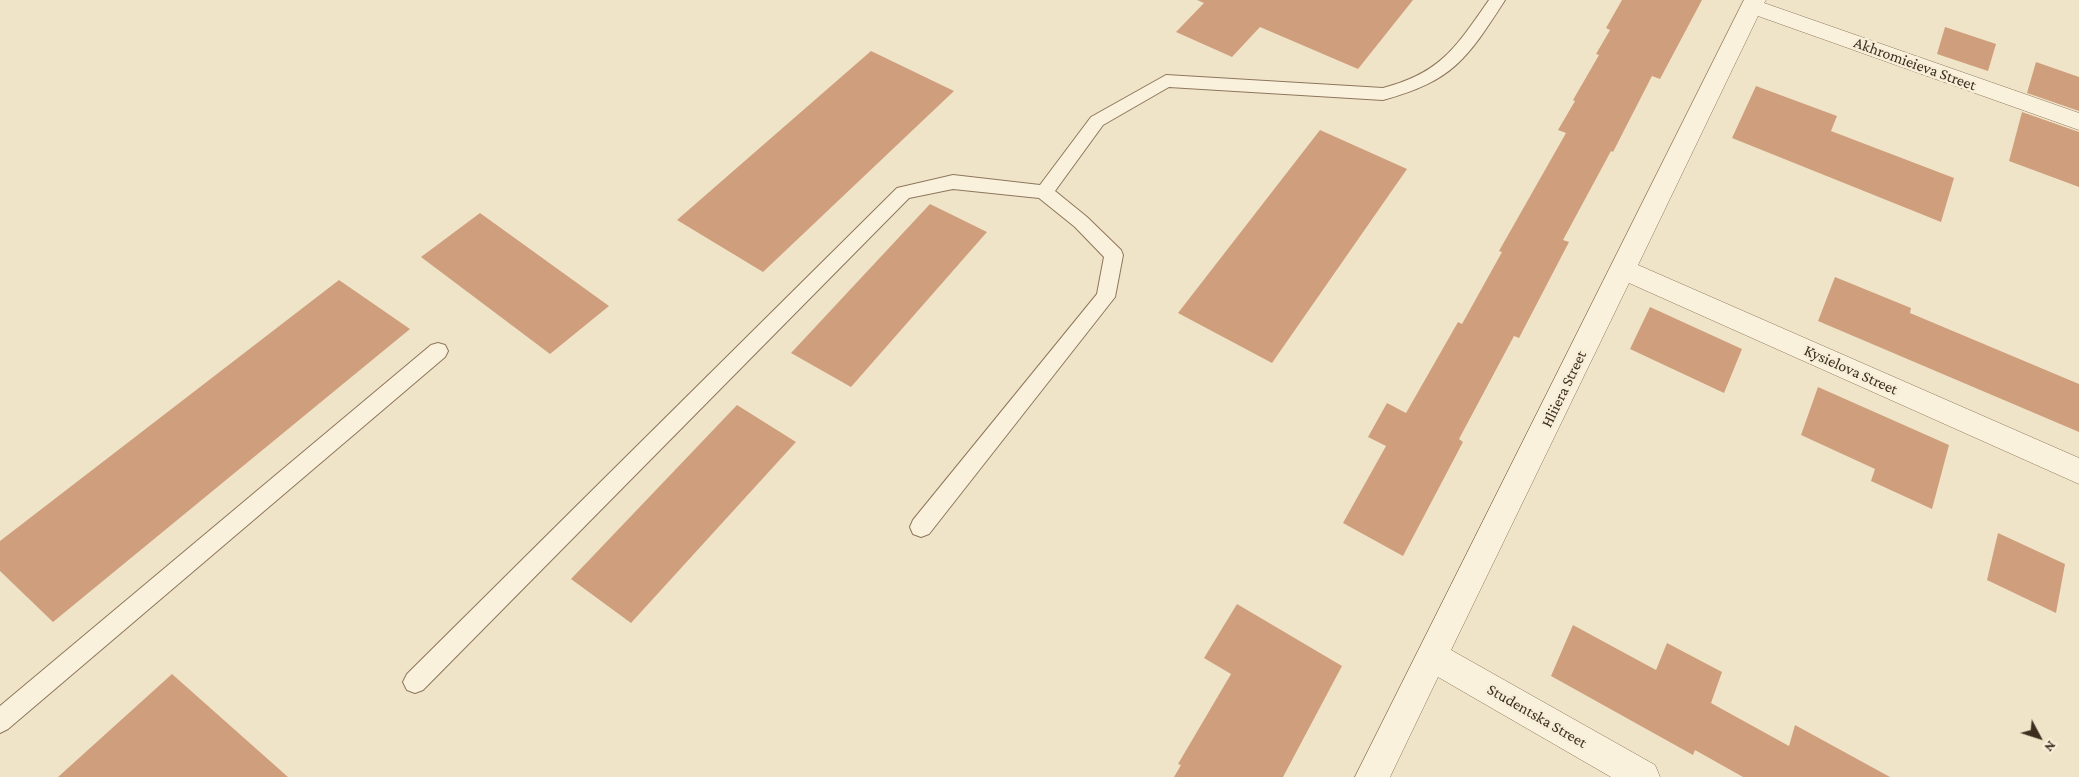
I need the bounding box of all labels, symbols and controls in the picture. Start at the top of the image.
street label: Akhromieieva Street [1851,33,1979,95]
street label: Kysielova Street [1801,341,1901,399]
street label: Hliiera Street [1537,347,1591,431]
street label: Studentska Street [1484,680,1590,752]
north arrow [2014,712,2064,762]
text: N [2041,738,2060,755]

